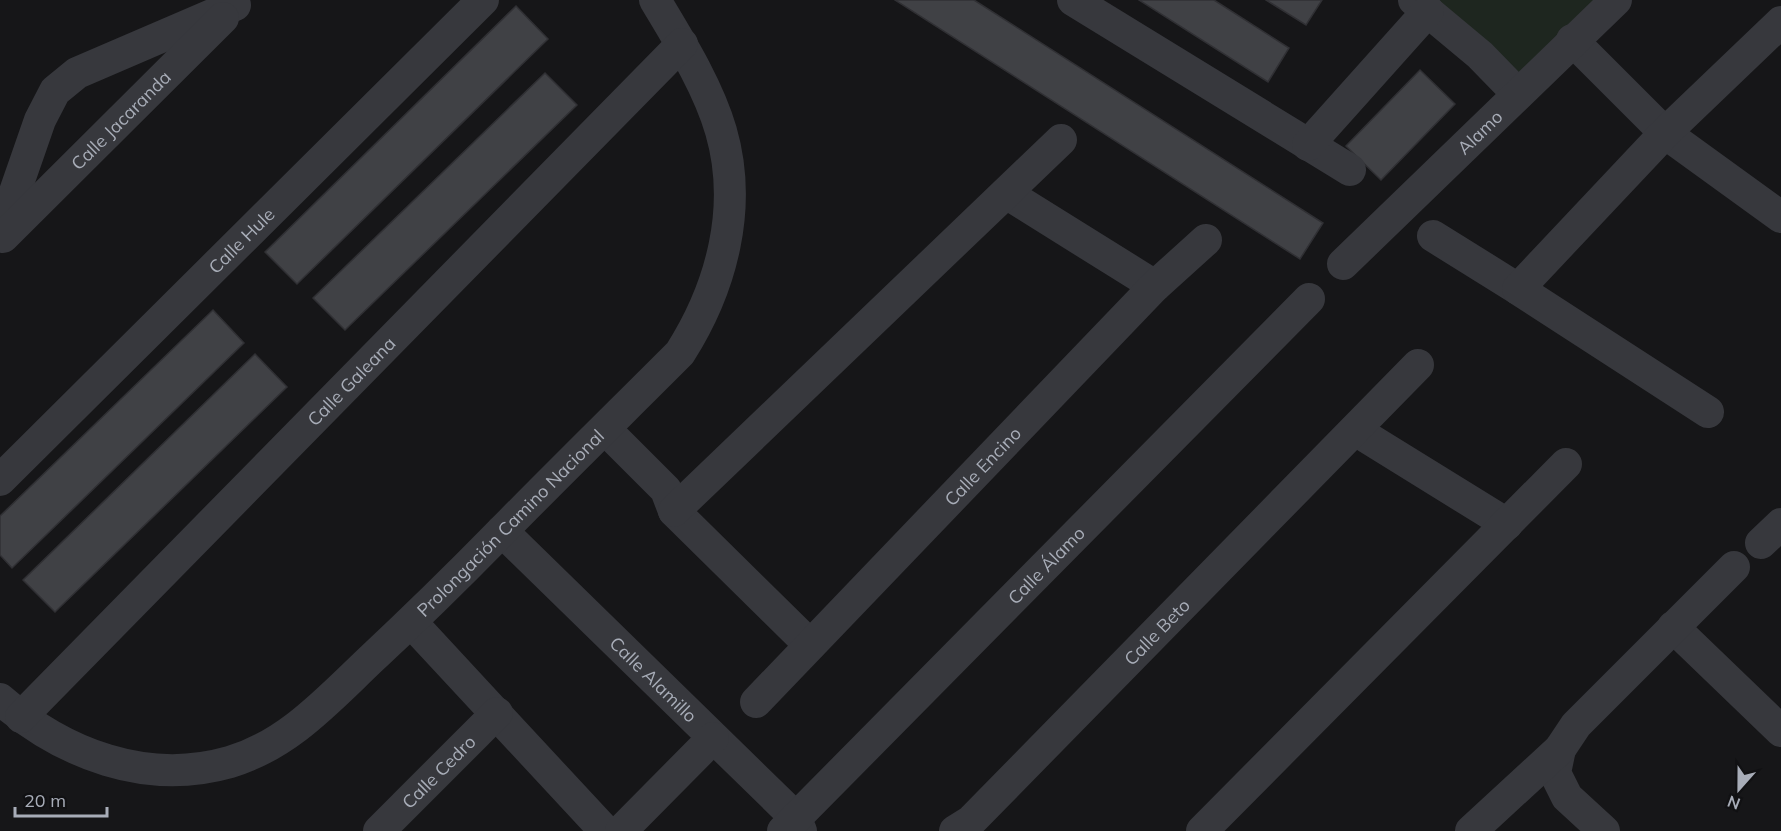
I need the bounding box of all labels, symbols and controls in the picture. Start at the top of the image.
street label: Calle Jacaranda [66,65,175,175]
street label: Alamo [1452,105,1507,159]
street label: Calle Hule [203,202,279,278]
street label: Calle Galeana [302,331,400,430]
street label: Calle Encino [939,422,1026,510]
street label: Prolongación Camino Nacional [412,424,609,621]
street label: Calle Álamo [1002,521,1089,609]
street label: Calle Beto [1119,593,1194,670]
street label: Calle Alamillo [605,631,702,727]
street label: Calle Cedro [397,730,480,813]
north arrow [1709,759,1769,819]
scale bar [15,780,106,818]
text: 20 m [24,789,66,812]
text: N [1724,792,1743,815]

